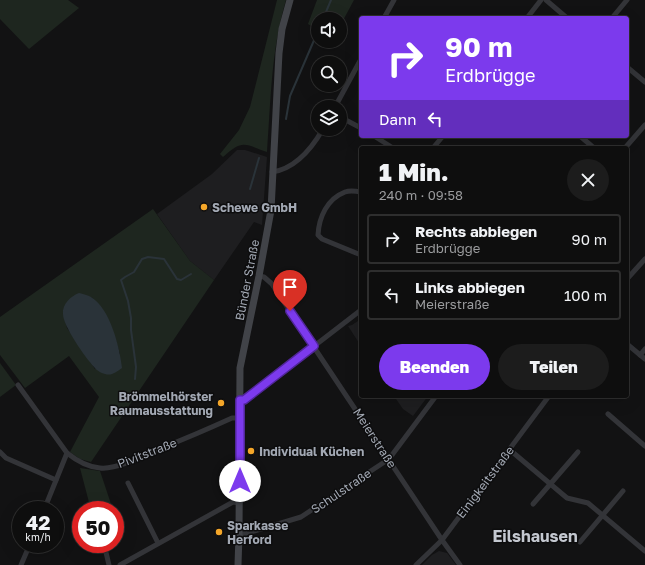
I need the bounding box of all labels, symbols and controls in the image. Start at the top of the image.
map controls [311,12,347,136]
button: sound [311,12,347,48]
text: 90 m [445,30,512,63]
icon: right [379,32,431,84]
button: search [311,56,347,92]
text: Erdbrügge [445,64,535,86]
button: layers [311,100,347,136]
icon: left [424,108,446,130]
text: Dann [379,110,416,128]
text: 1 Min. [379,157,449,186]
button: close [567,159,609,201]
text: 240 m · 09:58 [379,187,463,203]
place label: Schewe GmbH [212,200,297,215]
marker: Schewe GmbH [199,202,209,212]
text: Rechts abbiegen [415,222,537,240]
icon: right [381,228,403,250]
text: 90 m [572,230,607,248]
street label: Bünder Straße [232,238,262,322]
text: Erdbrügge [415,240,480,256]
pin [273,270,307,311]
icon: arrive [279,276,301,298]
text: Links abbiegen [415,278,525,296]
icon: left [381,284,403,306]
text: 100 m [564,286,607,304]
text: Meierstraße [415,296,489,312]
button: Beenden [379,344,490,390]
button: Teilen [498,344,609,390]
place label: Brömmelhörster Raumausstattung [110,389,213,418]
marker: Brömmelhörster Raumausstattung [216,398,226,408]
street label: Meierstraße [350,405,400,471]
street label: Pivitstraße [115,435,179,471]
street label: Einigkeitstraße [453,443,517,521]
place label: Individual Küchen [259,444,364,459]
marker: Individual Küchen [246,446,256,456]
position arrow [219,460,261,502]
street label: Schulstraße [308,465,374,517]
speed limit sign: 50 [72,501,124,553]
text: 42 [26,510,50,534]
place label: Sparkasse Herford [227,518,288,547]
district label: Eilshausen [492,526,578,546]
marker: Sparkasse Herford [214,527,224,537]
text: km/h [25,531,51,543]

